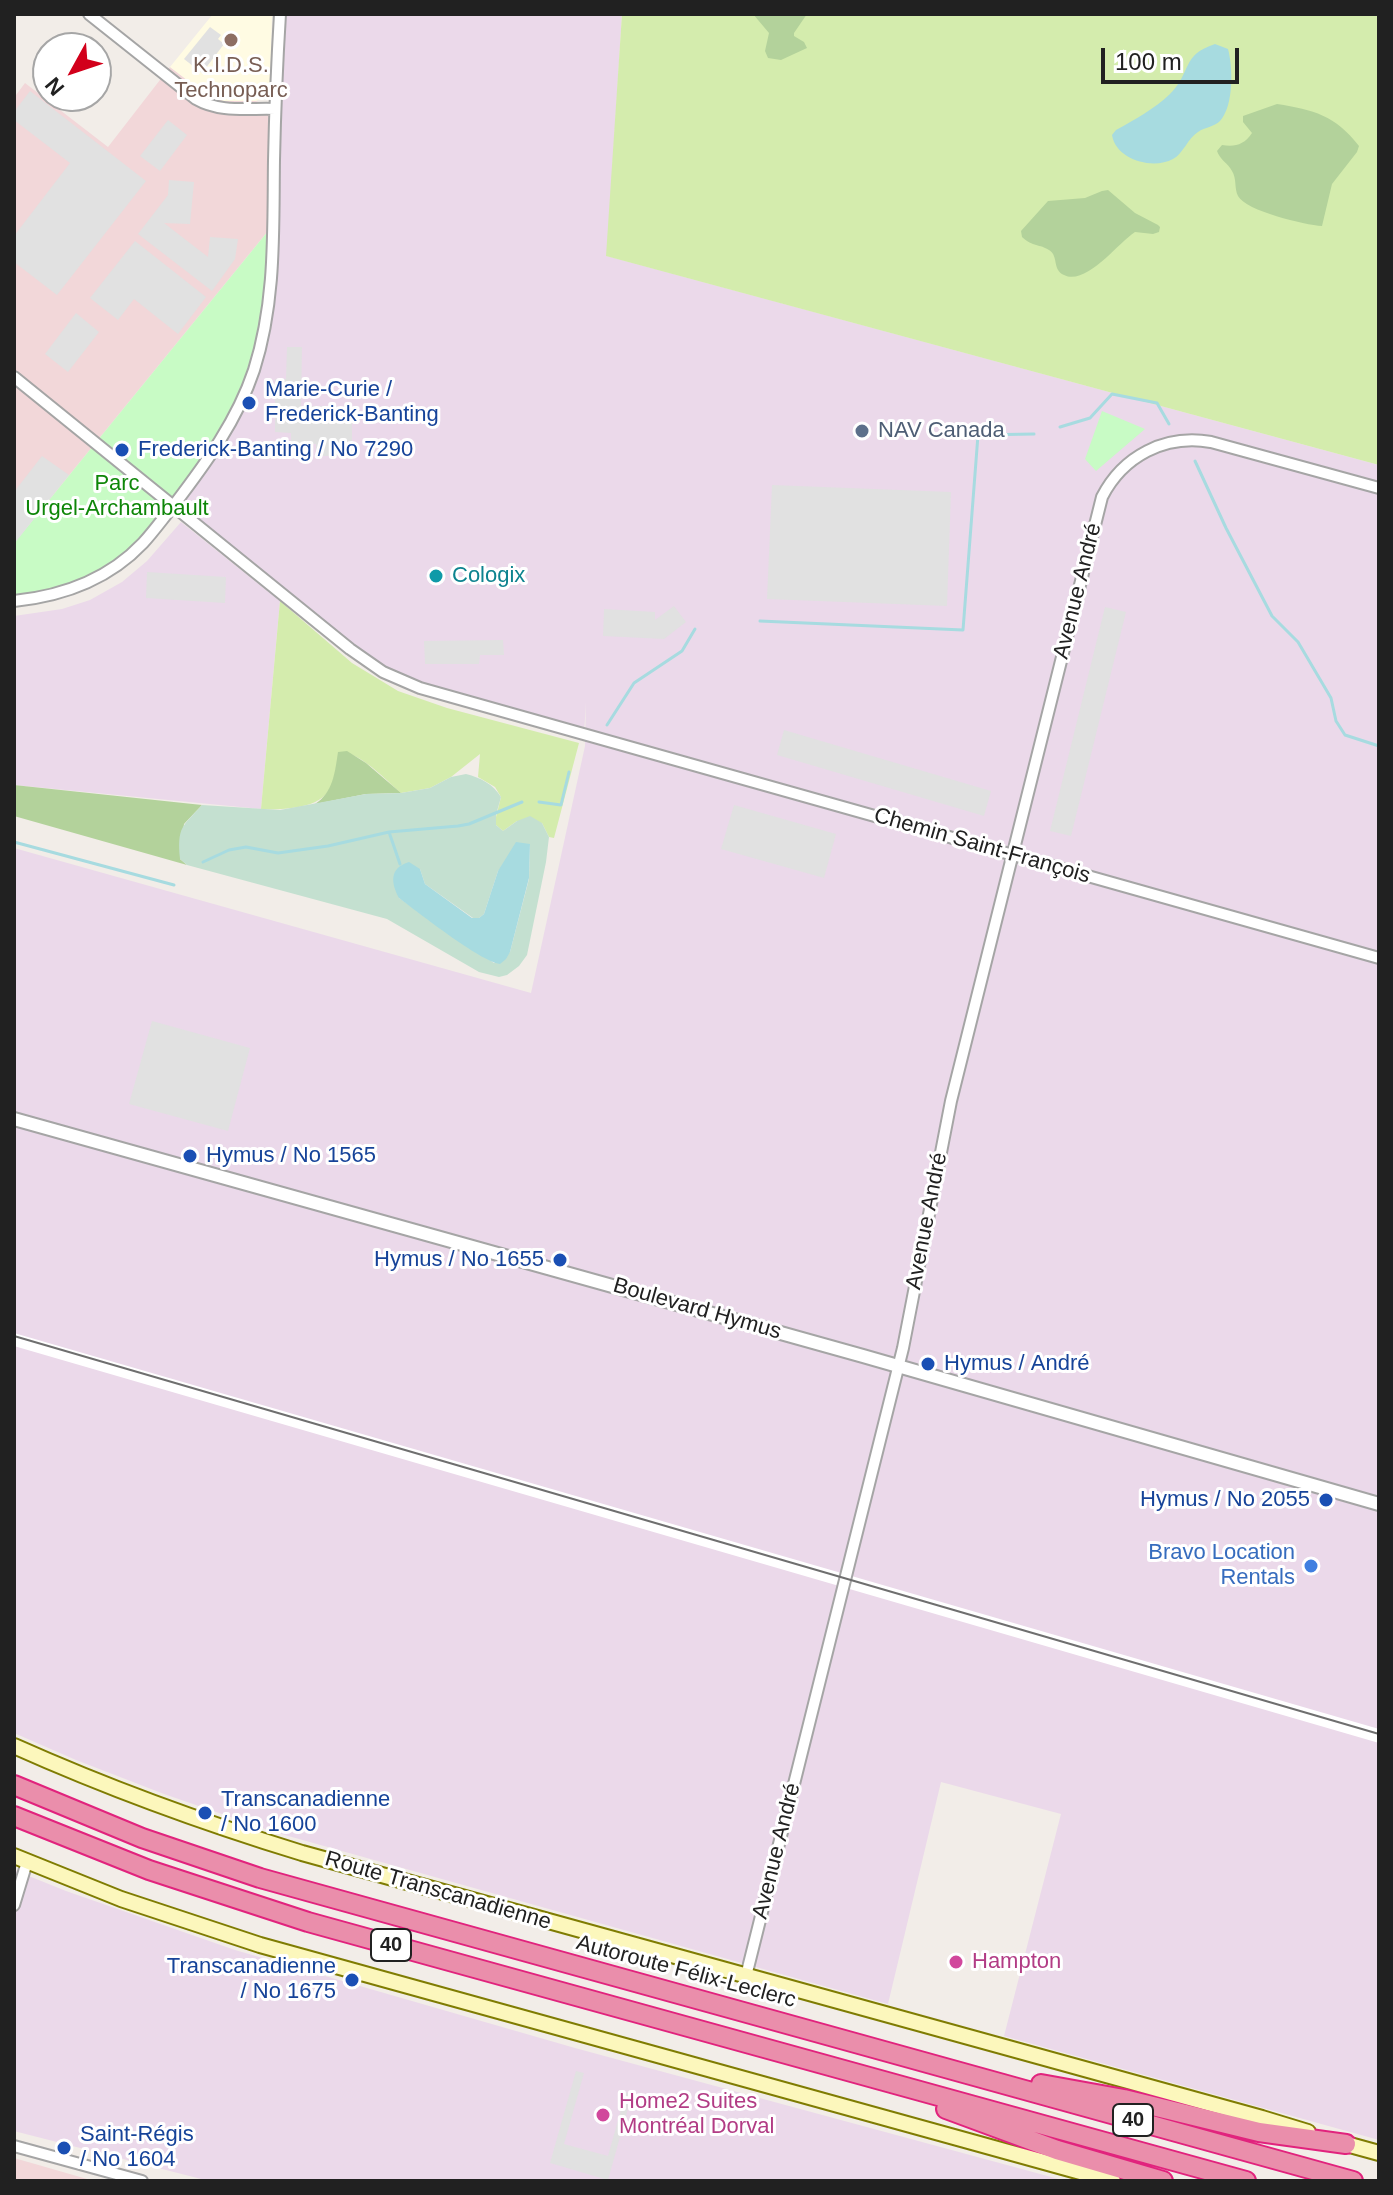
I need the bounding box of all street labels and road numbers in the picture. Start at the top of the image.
street label: Avenue André [1048,520,1108,662]
street label: Chemin Saint-François [871,802,1093,890]
street label: Avenue André [901,1150,953,1292]
street label: Boulevard Hymus [610,1272,784,1346]
street label: Avenue André [747,1780,807,1922]
street label: Route Transcanadienne [322,1846,554,1936]
road number: 40 [371,1929,411,1961]
street label: Autoroute Félix-Leclerc [573,1930,799,2014]
road number: 40 [1113,2104,1153,2136]

